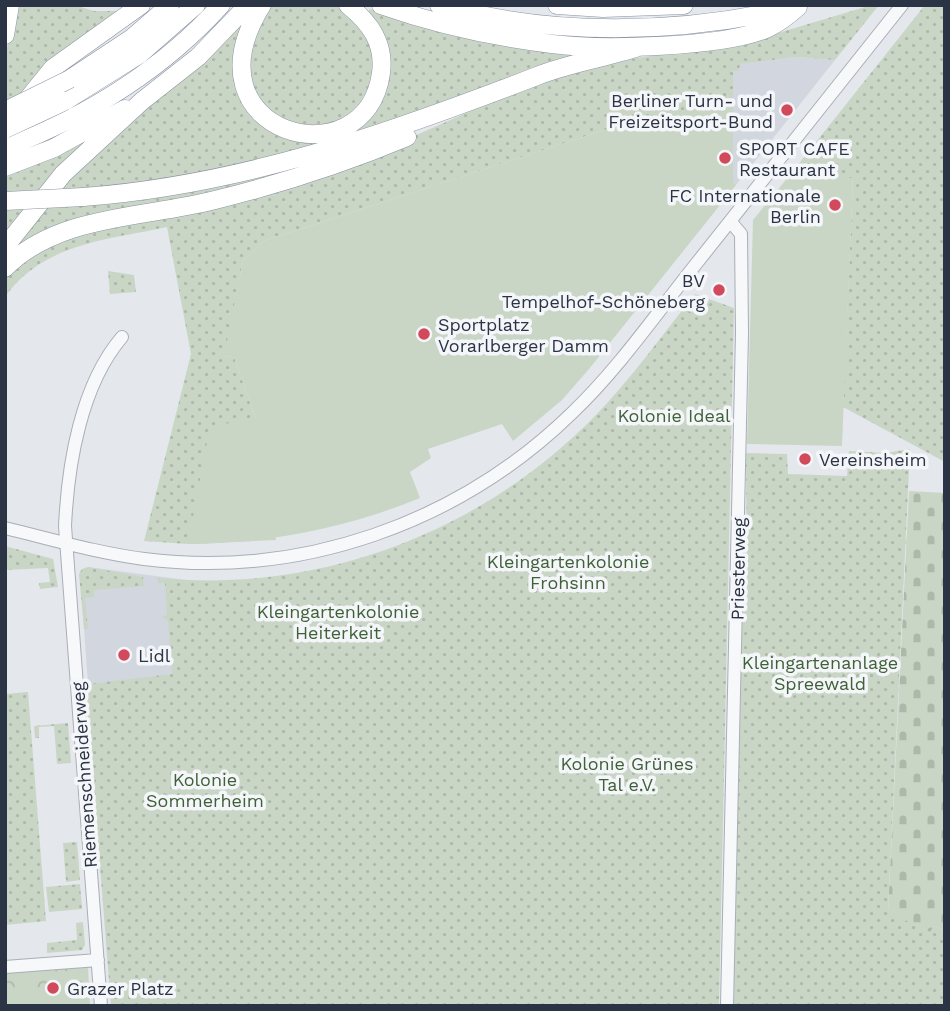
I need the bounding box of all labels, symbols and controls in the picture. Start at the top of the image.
place label: Berliner Turn- und Freizeitsport-Bund [608,90,773,132]
marker: Berliner Turn- und Freizeitsport-Bund [779,102,795,118]
place label: SPORT CAFE Restaurant [739,138,850,180]
marker: SPORT CAFE Restaurant [717,150,733,166]
place label: FC Internationale Berlin [669,185,821,227]
marker: FC Internationale Berlin [827,197,843,213]
place label: BV Tempelhof-Schöneberg [502,270,705,312]
marker: BV Tempelhof-Schöneberg [711,282,727,298]
place label: Sportplatz Vorarlberger Damm [438,314,609,356]
marker: Sportplatz Vorarlberger Damm [416,326,432,342]
park label: Kolonie Ideal [617,405,731,426]
place label: Vereinsheim [819,449,927,470]
marker: Vereinsheim [797,451,813,467]
street label: Priesterweg [727,517,749,621]
park label: Kleingartenkolonie Frohsinn [487,551,649,593]
park label: Kleingartenkolonie Heiterkeit [257,601,419,643]
place label: Lidl [138,645,171,666]
marker: Lidl [116,647,132,663]
park label: Kleingartenanlage Spreewald [742,652,898,694]
street label: Riemenschneiderweg [67,681,101,869]
park label: Kolonie Grünes Tal e.V. [560,753,694,795]
park label: Kolonie Sommerheim [146,769,264,811]
place label: Grazer Platz [67,978,174,999]
marker: Grazer Platz [45,980,61,996]

